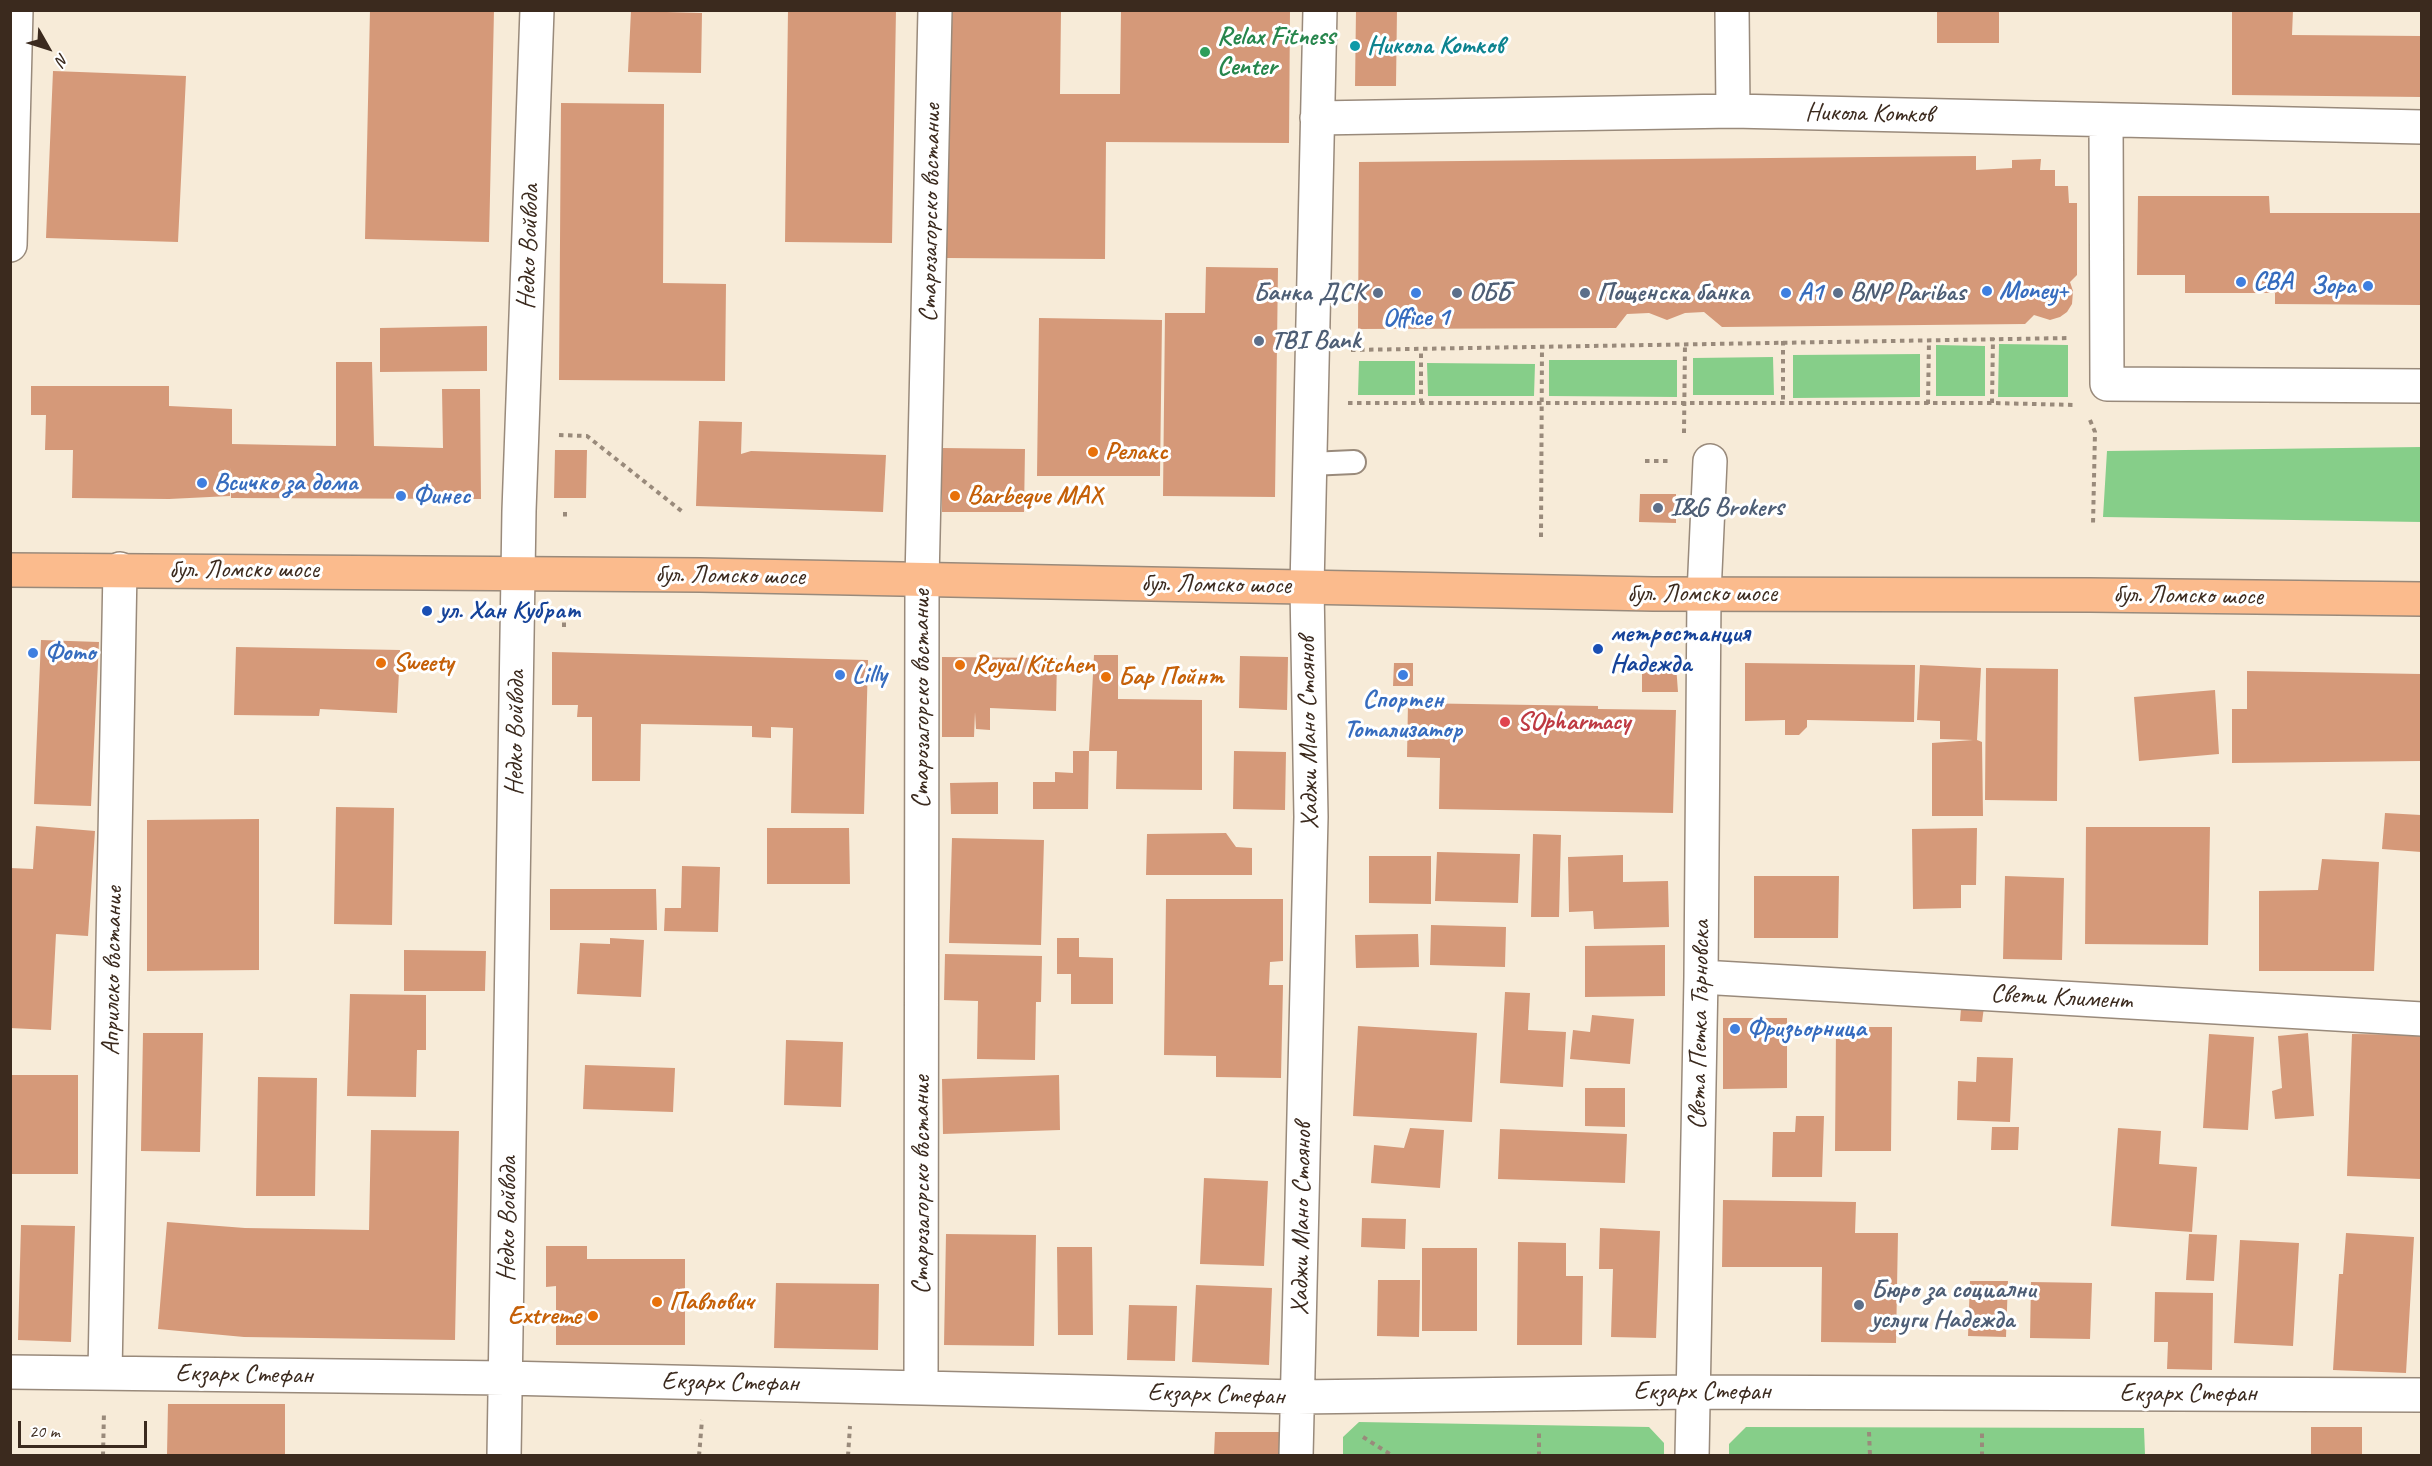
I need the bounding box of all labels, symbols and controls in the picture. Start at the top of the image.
north arrow [18,18,78,78]
place label: Relax Fitness Center [1217,21,1335,82]
place label: Никола Котков [1367,30,1504,62]
marker: Никола Котков [1348,39,1362,53]
marker: Relax Fitness Center [1198,45,1212,59]
text: N [51,49,73,69]
street label: Никола Котков [1805,97,1933,131]
street label: Старозагорско въстание [913,103,949,323]
street label: Недко Войвода [511,184,547,310]
place label: CBA [2253,266,2292,298]
place label: Зора [2311,270,2356,302]
place label: Money+ [1999,275,2068,307]
marker: CBA [2234,275,2248,289]
place label: Банка ДСК [1253,277,1366,309]
place label: ОББ [1469,277,1511,309]
place label: Пощенска банка [1597,277,1749,309]
place label: A1 [1798,277,1823,309]
place label: BNP Paribas [1850,277,1965,309]
marker: Зора [2361,279,2375,293]
marker: Money+ [1980,284,1994,298]
marker: Банка ДСК [1371,286,1385,300]
marker: Office 1 [1409,286,1423,300]
marker: ОББ [1450,286,1464,300]
marker: Пощенска банка [1578,286,1592,300]
marker: A1 [1779,286,1793,300]
marker: BNP Paribas [1831,286,1845,300]
place label: Office 1 [1383,302,1449,334]
place label: TBI Bank [1271,325,1360,357]
marker: TBI Bank [1252,334,1266,348]
place label: Релакс [1105,436,1168,468]
marker: Релакс [1086,445,1100,459]
place label: Всичко за дома [214,467,358,499]
marker: Всичко за дома [195,476,209,490]
place label: Финес [413,480,470,512]
place label: Barbeque MAX [967,480,1102,512]
marker: Финес [394,489,408,503]
marker: Barbeque MAX [948,489,962,503]
place label: I&G Brokers [1670,492,1784,524]
marker: I&G Brokers [1651,501,1665,515]
street label: бул. Ломско шосе [169,554,319,586]
street label: бул. Ломско шосе [655,559,805,593]
street label: бул. Ломско шосе [1141,568,1291,602]
street label: бул. Ломско шосе [1627,578,1777,610]
street label: бул. Ломско шосе [2113,579,2263,613]
street label: Старозагорско въстание [906,590,938,808]
place label: ул. Хан Кубрат [439,595,581,627]
marker: ул. Хан Кубрат [420,604,434,618]
place label: метростанция Надежда [1610,618,1750,680]
street label: Хаджи Мано Стоянов [1292,636,1326,830]
place label: Фото [45,637,95,669]
marker: метростанция Надежда [1591,642,1605,656]
marker: Фото [26,646,40,660]
place label: Sweety [393,647,453,679]
place label: Royal Kitchen [972,649,1095,681]
marker: Sweety [374,656,388,670]
marker: Royal Kitchen [953,658,967,672]
place label: Lilly [852,659,887,691]
place label: Бар Пойнт [1118,661,1224,693]
marker: Lilly [833,668,847,682]
marker: Спортен Тотализатор [1396,668,1410,682]
street label: Недко Войвода [499,670,533,796]
marker: Бар Пойнт [1099,670,1113,684]
place label: Спортен Тотализатор [1344,684,1462,746]
place label: SOpharmacy [1517,706,1630,738]
marker: SOpharmacy [1498,715,1512,729]
street label: Априлско въстание [96,886,130,1056]
street label: Света Петка Търновска [1683,920,1717,1130]
street label: Свети Климент [1990,979,2132,1017]
place label: Фризьорница [1747,1013,1866,1045]
marker: Фризьорница [1728,1022,1742,1036]
street label: Старозагорско въстание [906,1076,938,1294]
street label: Хаджи Мано Стоянов [1285,1122,1319,1316]
street label: Недко Войвода [491,1156,525,1282]
place label: Бюро за социални услуги Надежда [1871,1274,2036,1336]
place label: Павлович [669,1286,753,1318]
marker: Павлович [650,1295,664,1309]
marker: Бюро за социални услуги Надежда [1852,1298,1866,1312]
place label: Extreme [508,1300,581,1332]
marker: Extreme [586,1309,600,1323]
street label: Екзарх Стефан [175,1358,313,1392]
street label: Екзарх Стефан [661,1366,799,1400]
street label: Екзарх Стефан [1633,1376,1771,1408]
street label: Екзарх Стефан [1147,1377,1285,1413]
street label: Екзарх Стефан [2119,1378,2257,1410]
scale bar [21,1409,150,1447]
text: 20 m [29,1420,60,1442]

